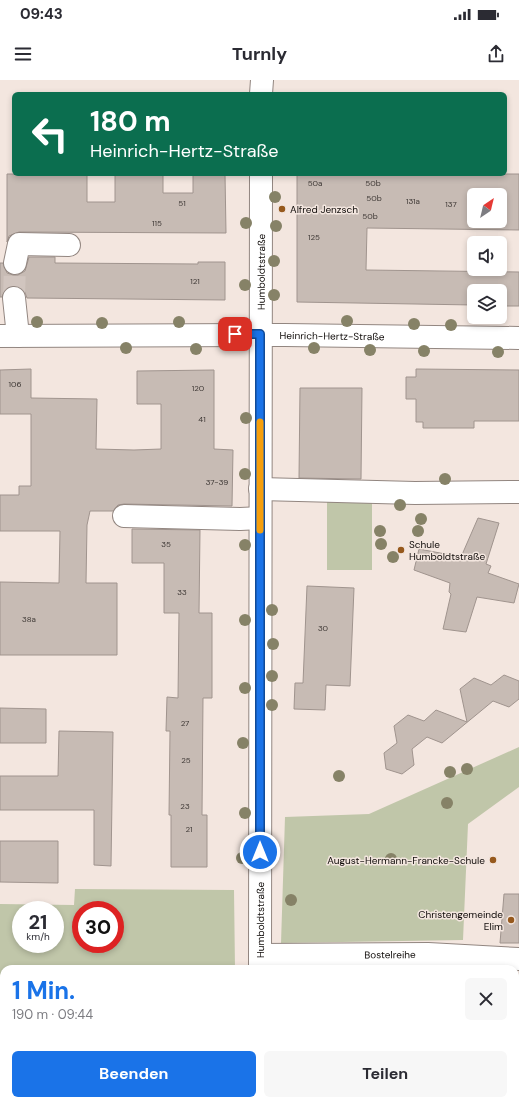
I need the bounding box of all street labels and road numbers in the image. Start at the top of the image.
street label: Humboldtstraße [254,234,267,310]
street label: Heinrich-Hertz-Straße [280,328,385,343]
street label: Humboldtstraße [254,882,267,958]
street label: Bostelreihe [364,948,416,961]

